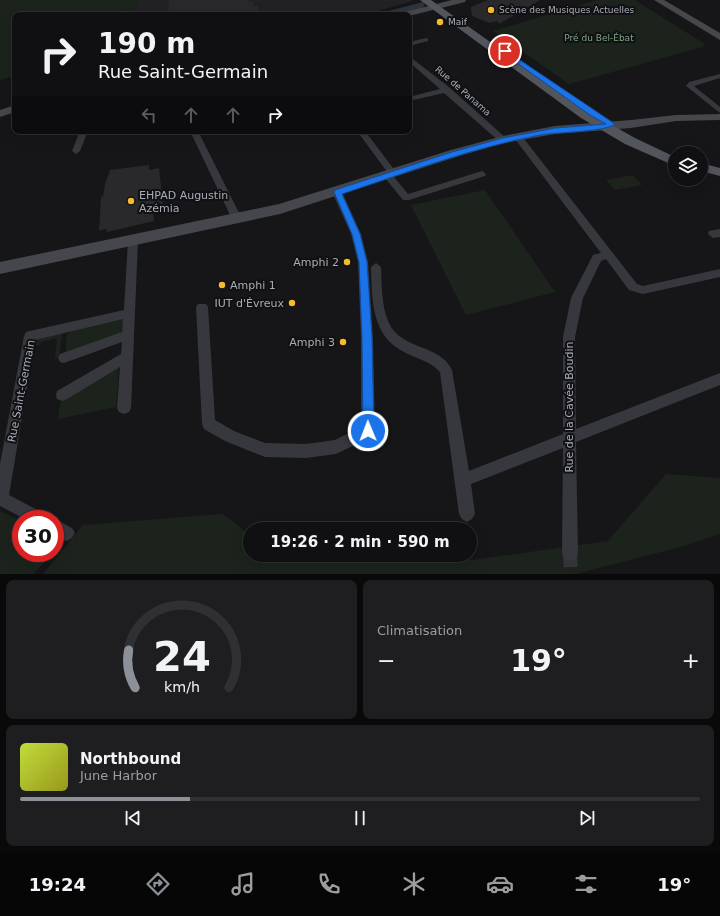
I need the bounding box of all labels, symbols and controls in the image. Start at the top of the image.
marker: Scène des Musiques Actuelles [486,5,496,15]
place label: Scène des Musiques Actuelles [499,5,635,15]
marker: Maif [435,17,445,27]
place label: Maif [448,17,468,27]
text: 190 m [98,27,195,60]
icon: right [32,28,84,80]
park label: Pré du Bel-Ébat [564,32,634,43]
pin [488,34,522,68]
icon: arrive [494,40,516,62]
text: Rue Saint-Germain [98,61,268,82]
street label: Rue de Panama [433,64,493,118]
icon: left [138,104,160,126]
icon: ahead [180,104,202,126]
icon: ahead [222,104,244,126]
icon: right [264,104,286,126]
map controls [668,146,708,186]
button: layers [668,146,708,186]
place label: EHPAD Augustin Azémia [139,189,228,215]
marker: EHPAD Augustin Azémia [126,196,136,206]
place label: Amphi 2 [293,256,339,269]
marker: Amphi 2 [342,257,352,267]
place label: Amphi 1 [230,279,276,292]
marker: Amphi 1 [217,280,227,290]
place label: IUT d'Évreux [214,297,284,310]
marker: IUT d'Évreux [287,298,297,308]
place label: Amphi 3 [289,336,335,349]
marker: Amphi 3 [338,337,348,347]
street label: Rue Saint-Germain [5,339,38,443]
street label: Rue de la Cavée Boudin [563,341,576,473]
position arrow [347,410,389,452]
speed limit sign: 30 [12,510,64,562]
text: 19:26 · 2 min · 590 m [270,533,450,551]
text: Climatisation [377,623,462,638]
text: 24 [153,631,210,680]
text: 19° [510,643,567,678]
text: − [377,648,395,673]
text: + [682,648,700,673]
text: km/h [163,678,200,694]
text: Northbound [80,750,181,768]
text: June Harbor [80,768,157,783]
icon: previous [122,807,144,829]
icon: pause [349,807,371,829]
icon: next [576,807,598,829]
icon: directions [144,870,172,898]
icon: music [229,870,257,898]
icon: phone [315,870,343,898]
icon: climate [400,870,428,898]
icon: car [486,870,514,898]
icon: filters [572,870,600,898]
text: 19:24 [29,874,86,895]
text: 19° [657,874,691,895]

